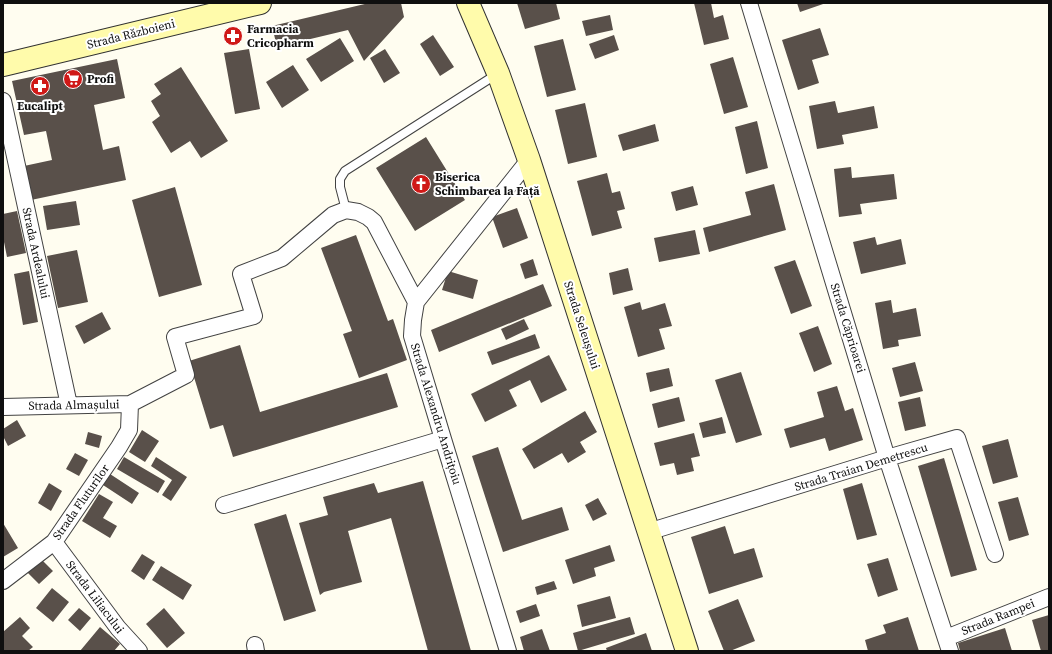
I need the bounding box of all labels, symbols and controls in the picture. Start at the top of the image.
street label: Strada Războieni [85,15,177,53]
place label: Farmacia Cricopharm [247,21,314,51]
pharmacy icon: Farmacia Cricopharm [222,25,244,47]
supermarket icon: Profi [62,68,84,90]
place label: Profi [87,71,114,87]
pharmacy icon: Eucalipt [29,75,51,97]
place label: Eucalipt [17,98,64,114]
place label: Biserica Schimbarea la Față [435,169,540,199]
church icon: Biserica Schimbarea la Față [410,173,432,195]
street label: Strada Ardealului [19,206,54,300]
street label: Strada Seleușului [560,279,604,371]
street label: Strada Căprioarei [827,281,869,375]
street label: Strada Alexandru Andrițoiu [407,341,465,487]
street label: Strada Almașului [28,396,120,414]
street label: Strada Traian Demetrescu [792,439,930,495]
street label: Strada Fluturilor [49,461,113,543]
street label: Strada Liliacului [62,557,128,637]
street label: Strada Rampei [959,595,1037,639]

